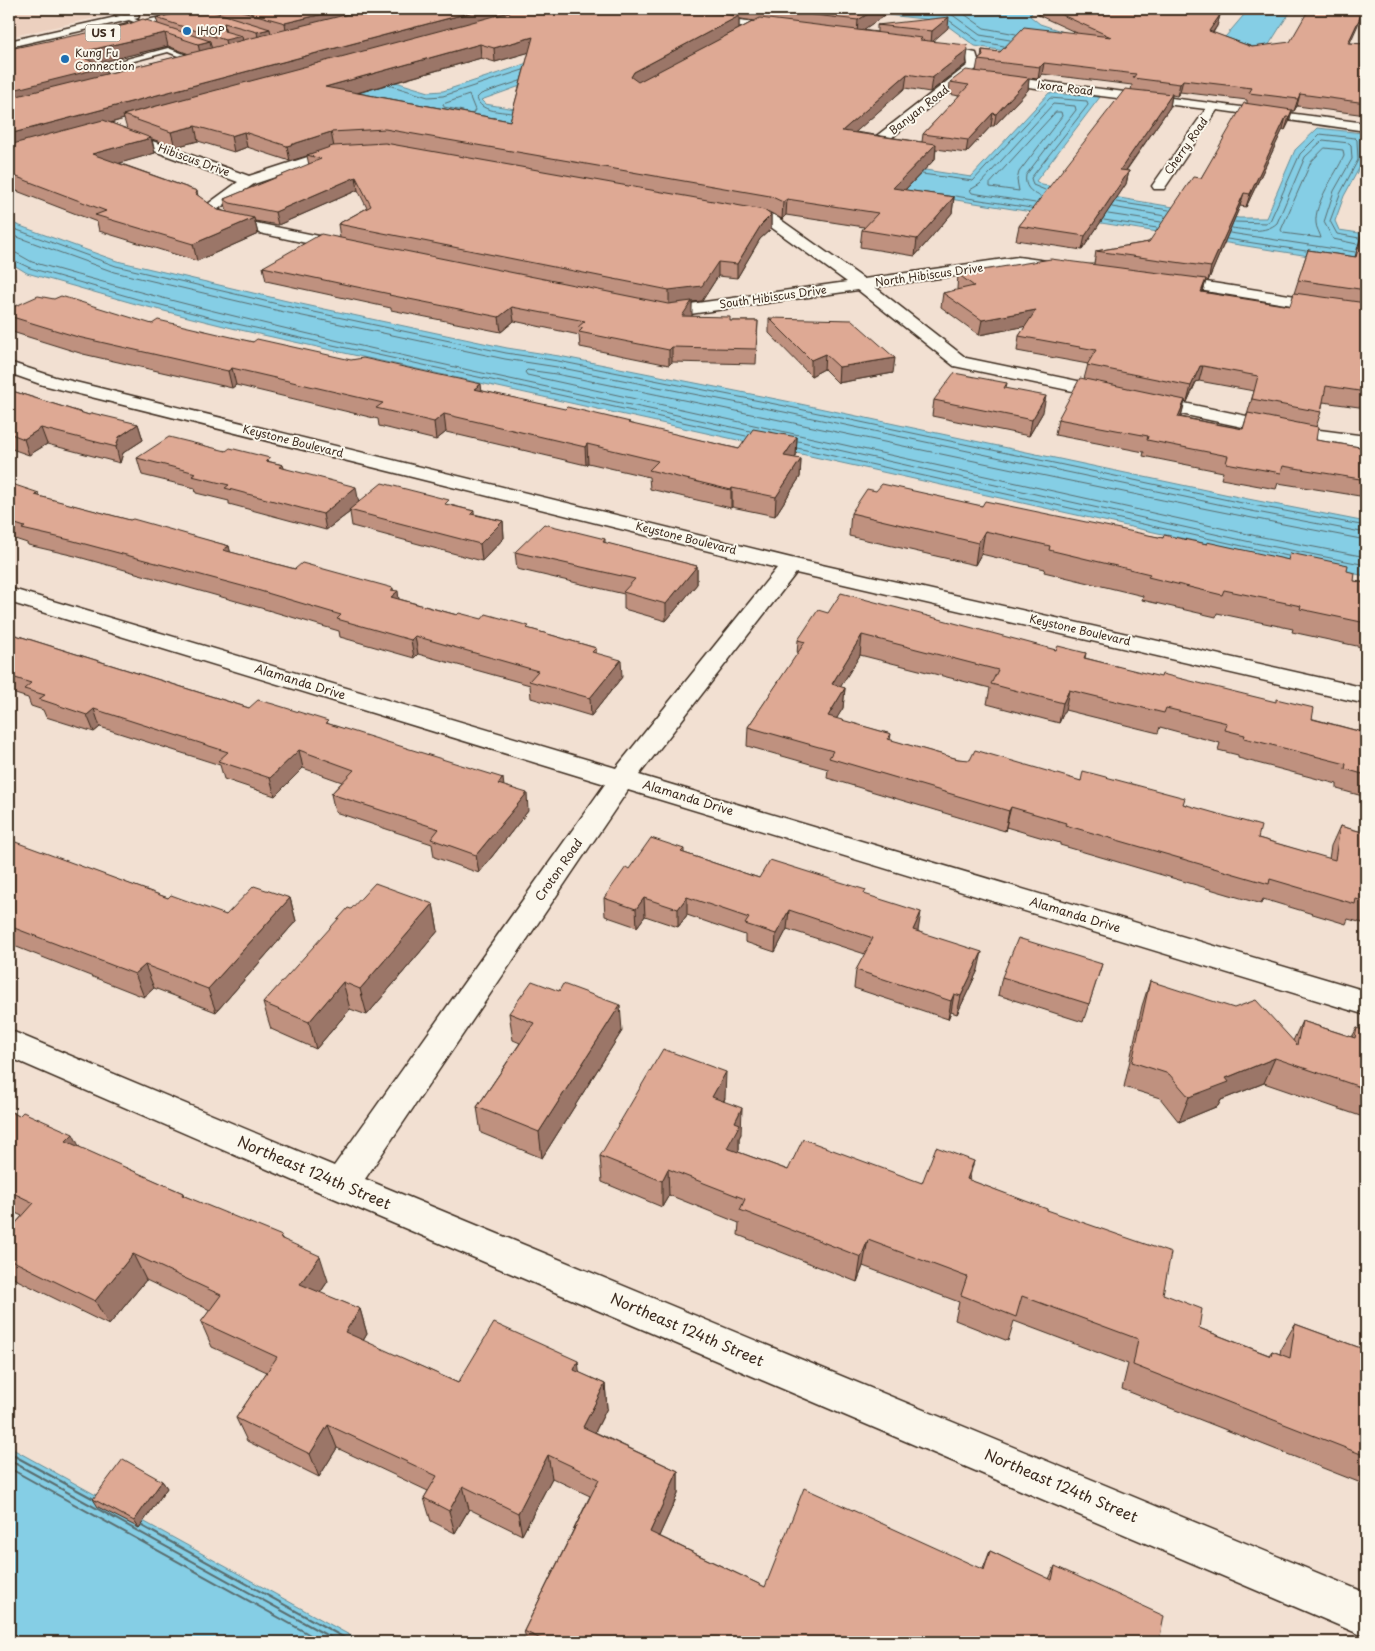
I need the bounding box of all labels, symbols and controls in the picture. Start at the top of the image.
place label: IHOP [197,22,225,39]
road number: US 1 [86,24,120,42]
marker: IHOP [181,25,193,37]
place label: Kung Fu Connection [75,44,135,74]
marker: Kung Fu Connection [59,53,71,65]
street label: Ixora Road [1036,76,1094,99]
street label: Banyan Road [885,80,953,138]
street label: Cherry Road [1159,114,1212,178]
street label: Hibiscus Drive [156,139,233,180]
street label: North Hibiscus Drive [874,258,984,291]
street label: South Hibiscus Drive [718,281,828,312]
street label: Keystone Boulevard [241,420,346,461]
street label: Keystone Boulevard [634,517,739,558]
street label: Keystone Boulevard [1028,610,1133,649]
street label: Alamanda Drive [253,659,348,704]
street label: Alamanda Drive [641,775,736,820]
street label: Croton Road [530,835,586,904]
street label: Alamanda Drive [1028,892,1123,937]
street label: Northeast 124th Street [234,1129,395,1214]
street label: Northeast 124th Street [607,1286,768,1371]
street label: Northeast 124th Street [981,1442,1142,1527]

